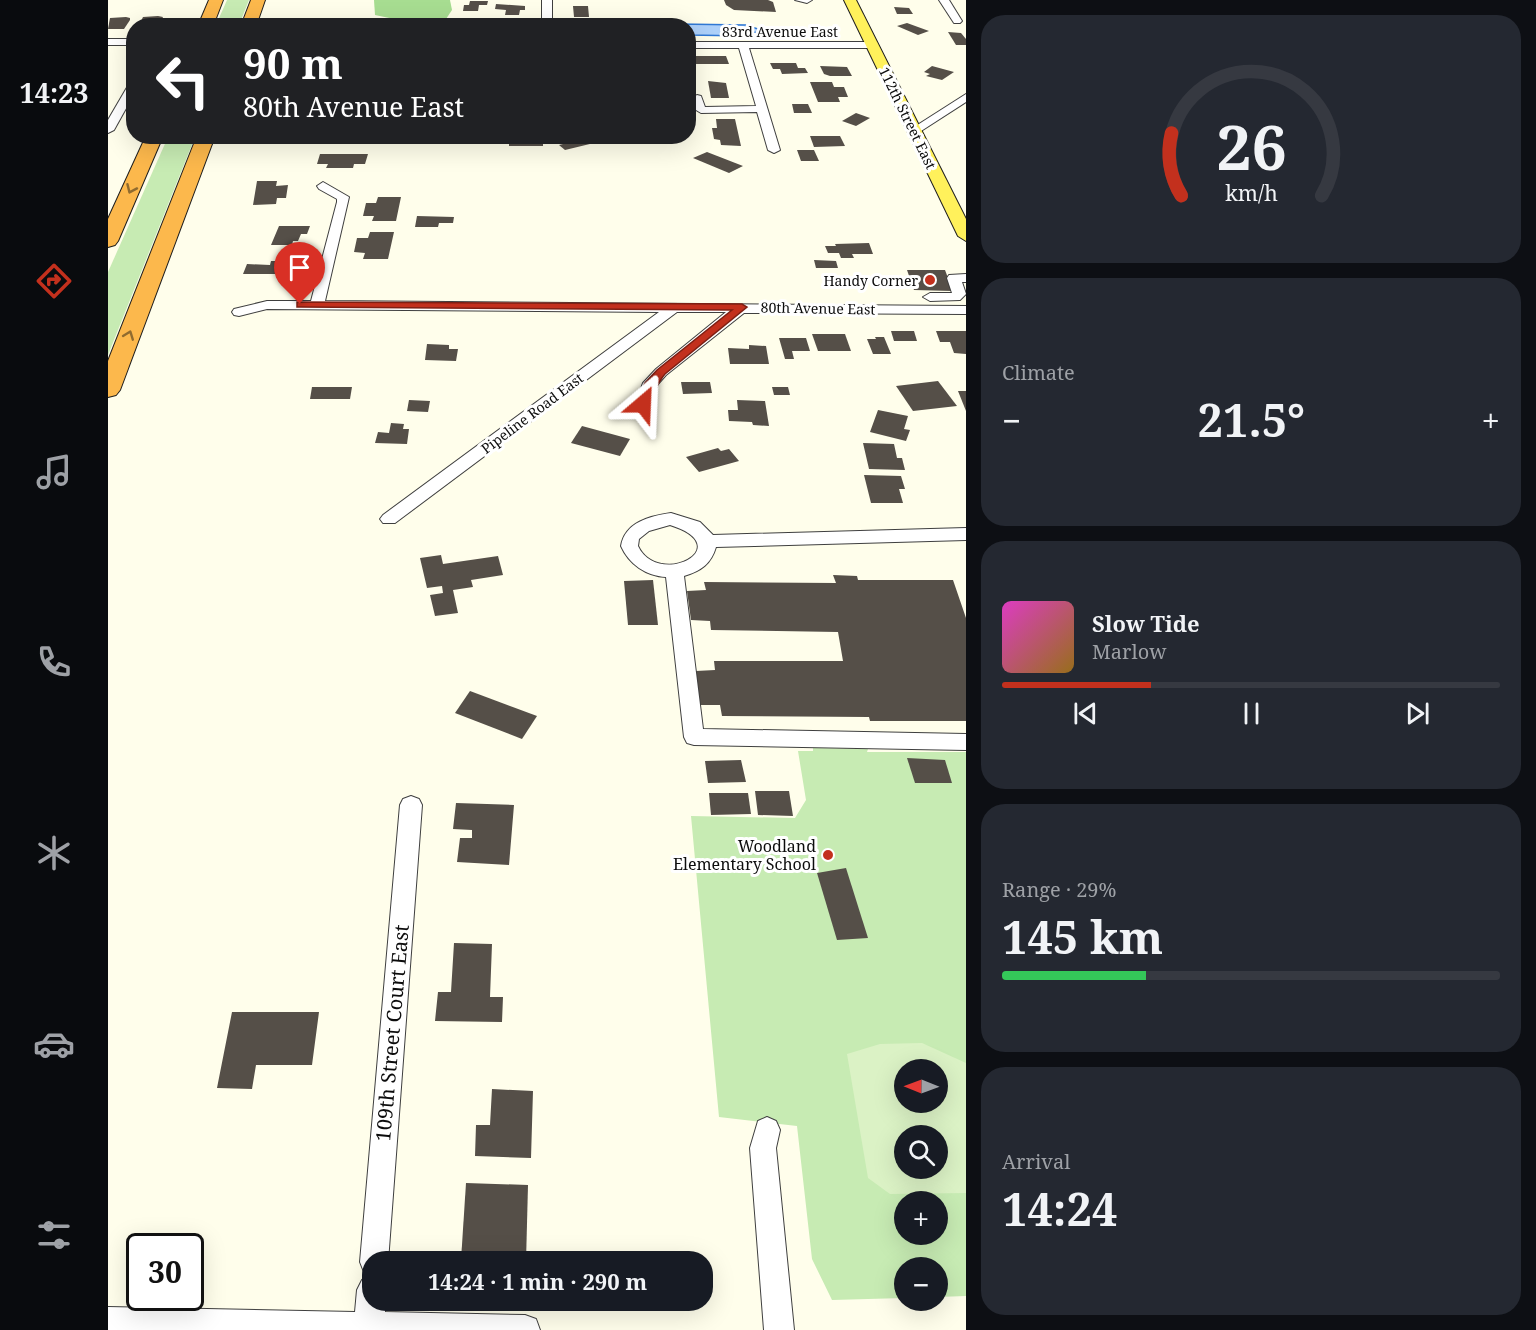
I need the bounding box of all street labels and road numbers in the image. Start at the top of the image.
street label: 83rd Avenue East [722,22,838,41]
street label: 112th Street East [875,64,941,172]
street label: 80th Avenue East [761,298,876,319]
street label: Pipeline Road East [477,368,587,458]
street label: 109th Street Court East [369,924,415,1142]

